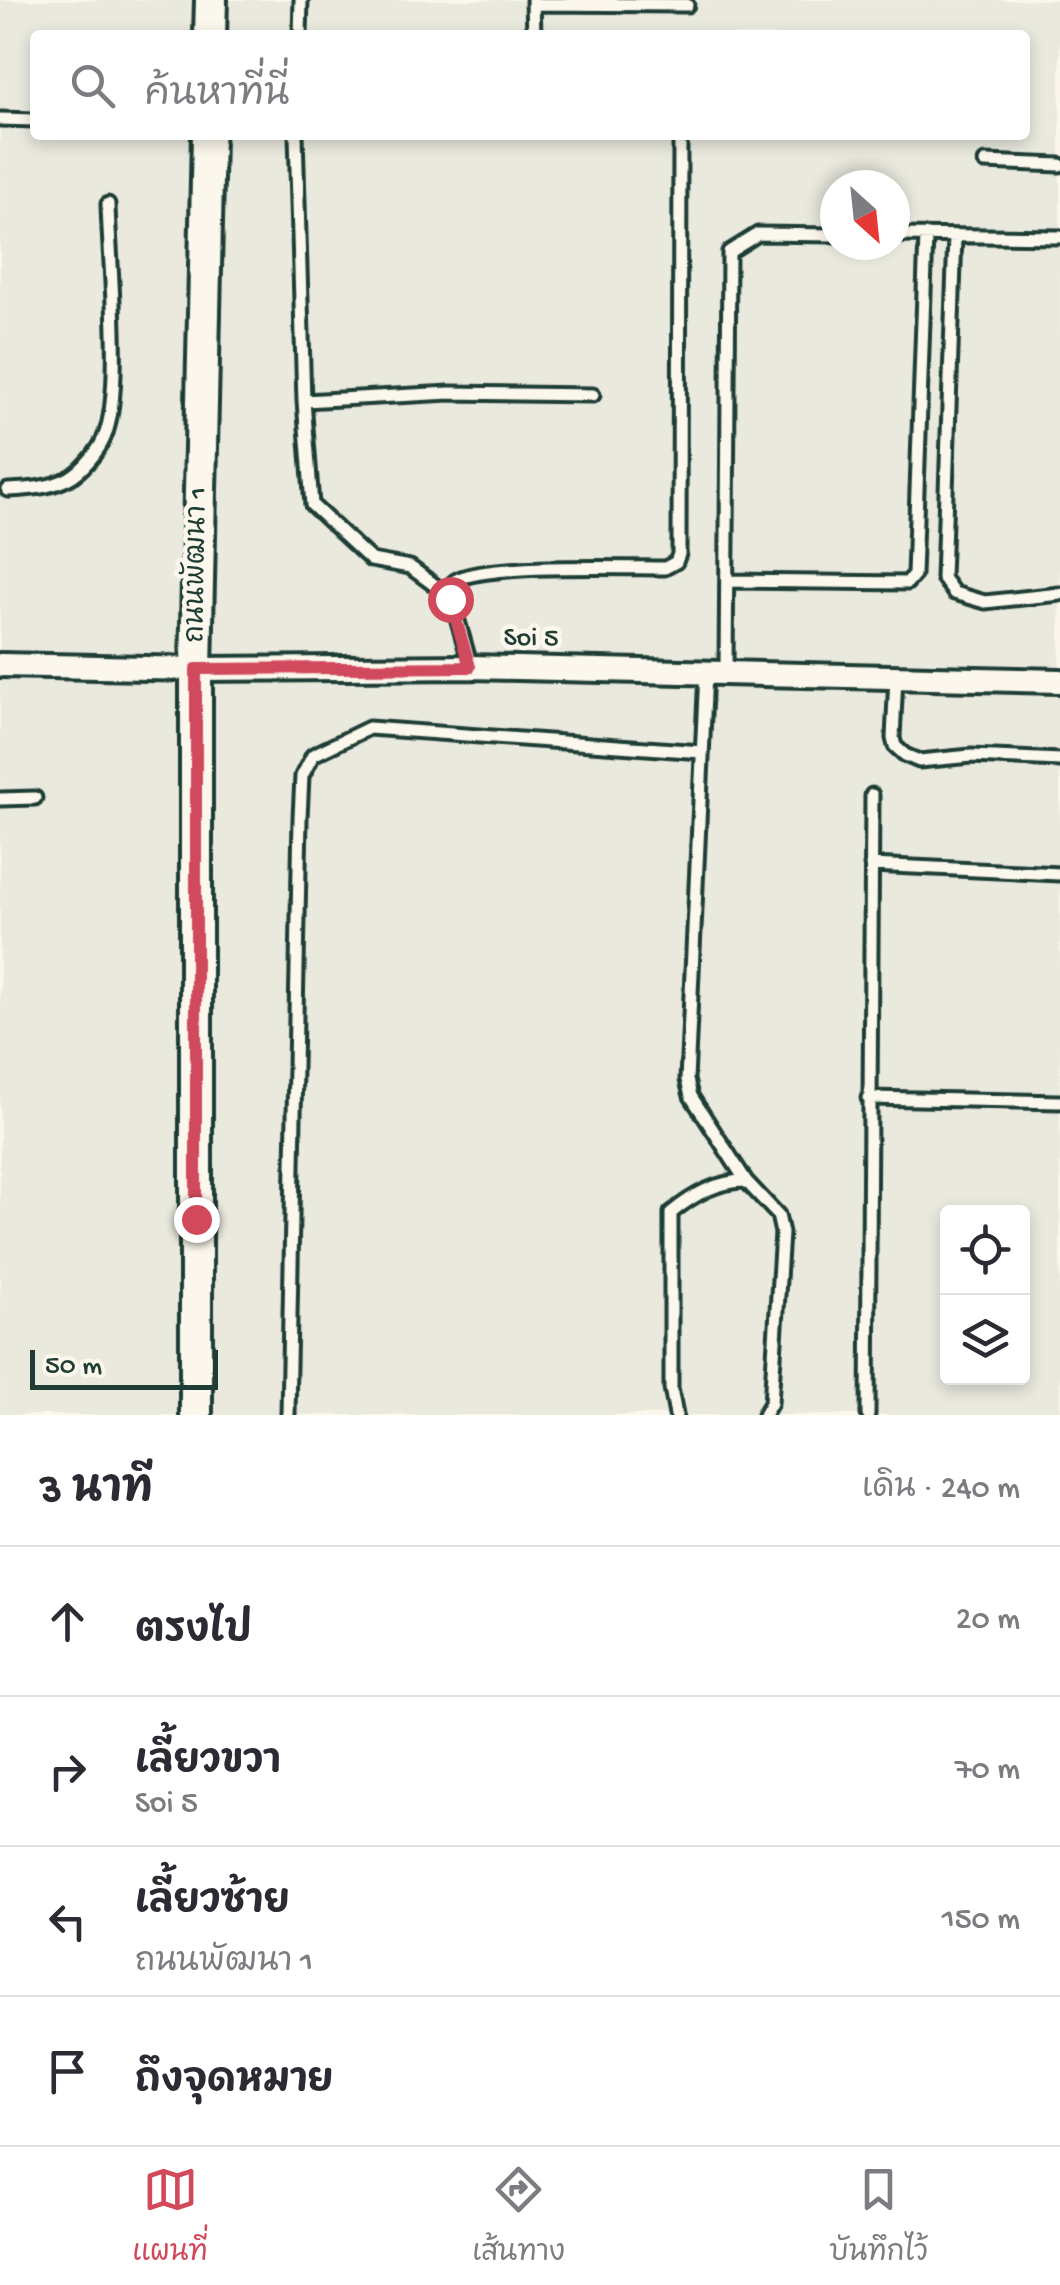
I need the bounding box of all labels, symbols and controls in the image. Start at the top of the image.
search box [30,30,1030,140]
icon: search [65,58,120,113]
text: ค้นหาที่นี่ [145,75,289,119]
north arrow [820,170,910,260]
street label: ถนนพัฒนา 1 [176,487,216,643]
route start [428,577,474,623]
street label: Soi 5 [503,622,559,656]
route end [174,1197,220,1243]
map controls [940,1205,1030,1385]
button: locate [940,1205,1030,1295]
button: layers [940,1295,1030,1385]
scale bar [30,1345,218,1390]
text: 50 m [45,1351,102,1384]
text: 3 นาที [40,1468,153,1517]
text: เดิน · 240 m [862,1471,1020,1509]
icon: ahead [40,1594,95,1649]
text: 20 m [956,1602,1020,1640]
text: ตรงไป [135,1611,252,1655]
text: เลี้ยวขวา [135,1742,281,1786]
icon: right [40,1744,95,1799]
text: 70 m [955,1752,1020,1790]
text: Soi 5 [135,1786,198,1824]
text: เลี้ยวซ้าย [135,1882,290,1926]
icon: left [40,1894,95,1949]
text: 150 m [942,1902,1020,1940]
text: ถนนพัฒนา 1 [135,1945,313,1983]
icon: arrive [40,2044,95,2099]
text: ถึงจุดหมาย [135,2061,333,2105]
tab: แผนที่ [132,2162,208,2271]
tab: เส้นทาง [472,2162,565,2271]
tab: บันทึกไว้ [829,2162,928,2271]

